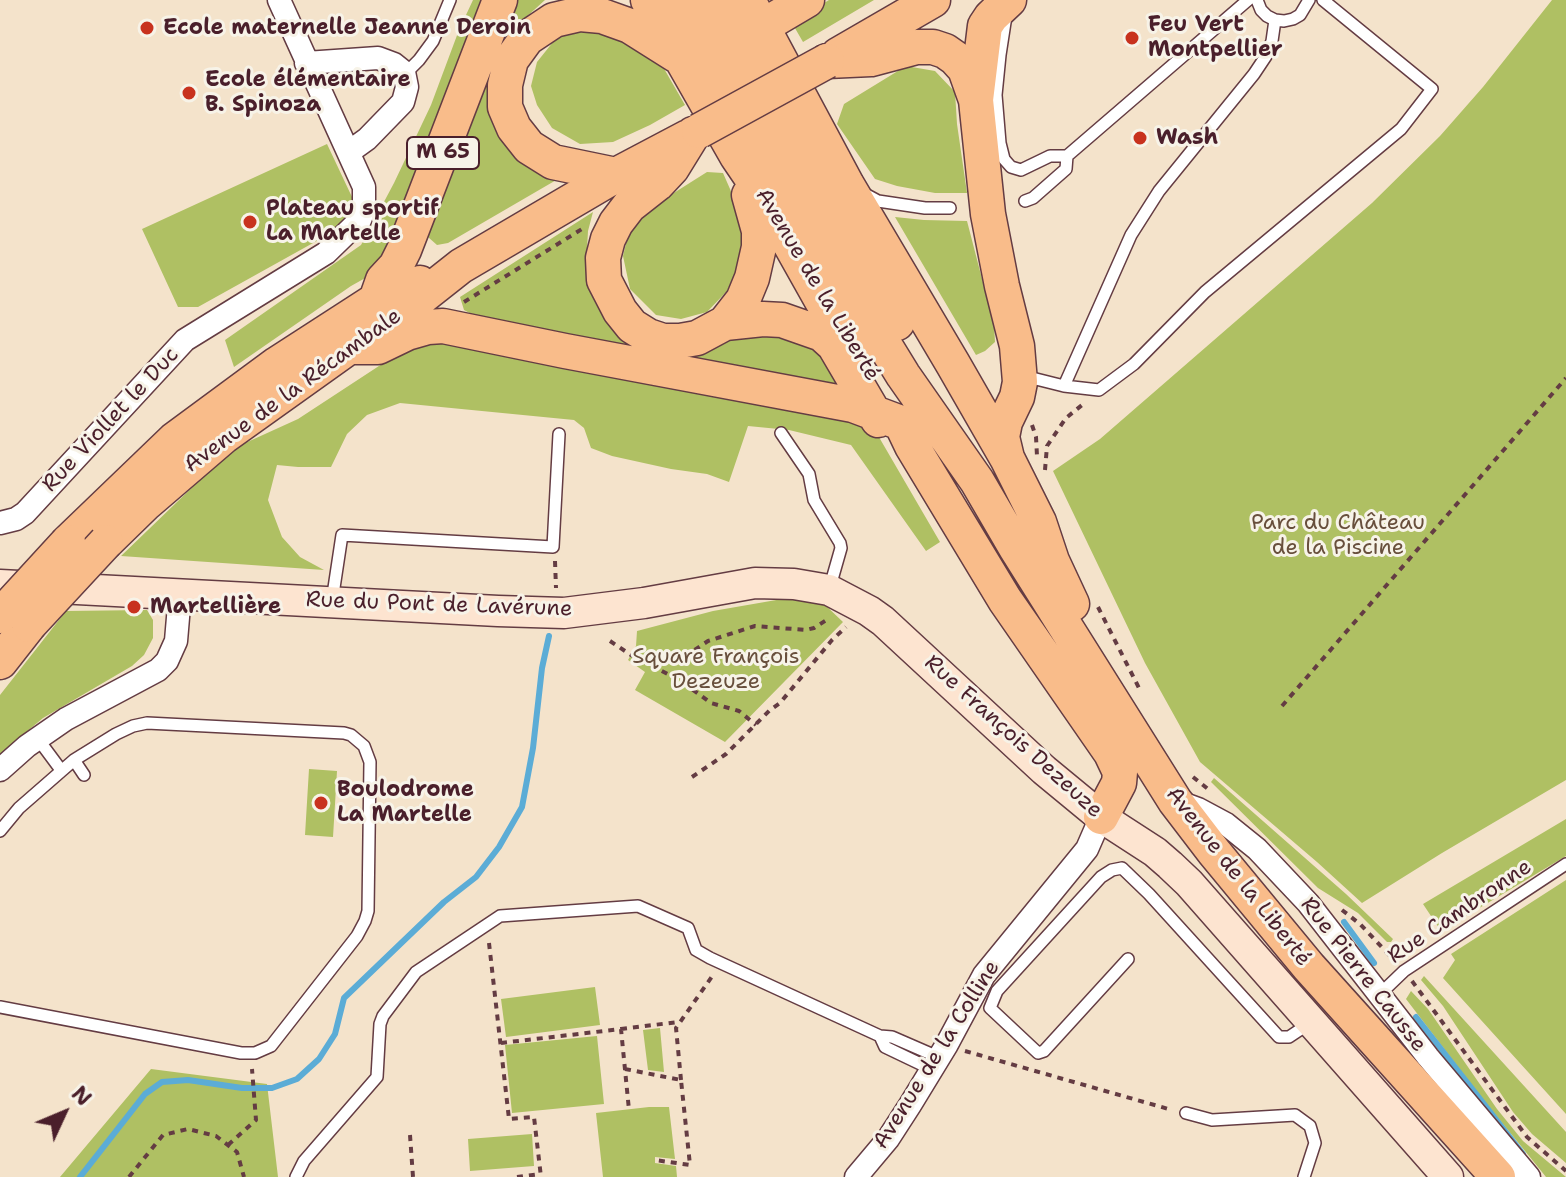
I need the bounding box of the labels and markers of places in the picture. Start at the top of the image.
place label: Feu Vert Montpellier [1148,12,1283,64]
place label: Ecole maternelle Jeanne Deroin [163,15,531,41]
marker: Ecole maternelle Jeanne Deroin [138,19,156,37]
marker: Feu Vert Montpellier [1123,29,1141,47]
place label: Ecole élémentaire B. Spinoza [205,67,411,118]
marker: Ecole élémentaire B. Spinoza [180,84,198,102]
place label: Wash [1156,125,1218,151]
marker: Wash [1131,129,1149,147]
place label: Plateau sportif La Martelle [266,196,439,248]
marker: Plateau sportif La Martelle [241,213,259,231]
place label: Martellière [150,594,281,620]
marker: Martellière [125,598,143,616]
place label: Boulodrome La Martelle [337,777,474,828]
marker: Boulodrome La Martelle [312,794,330,812]

